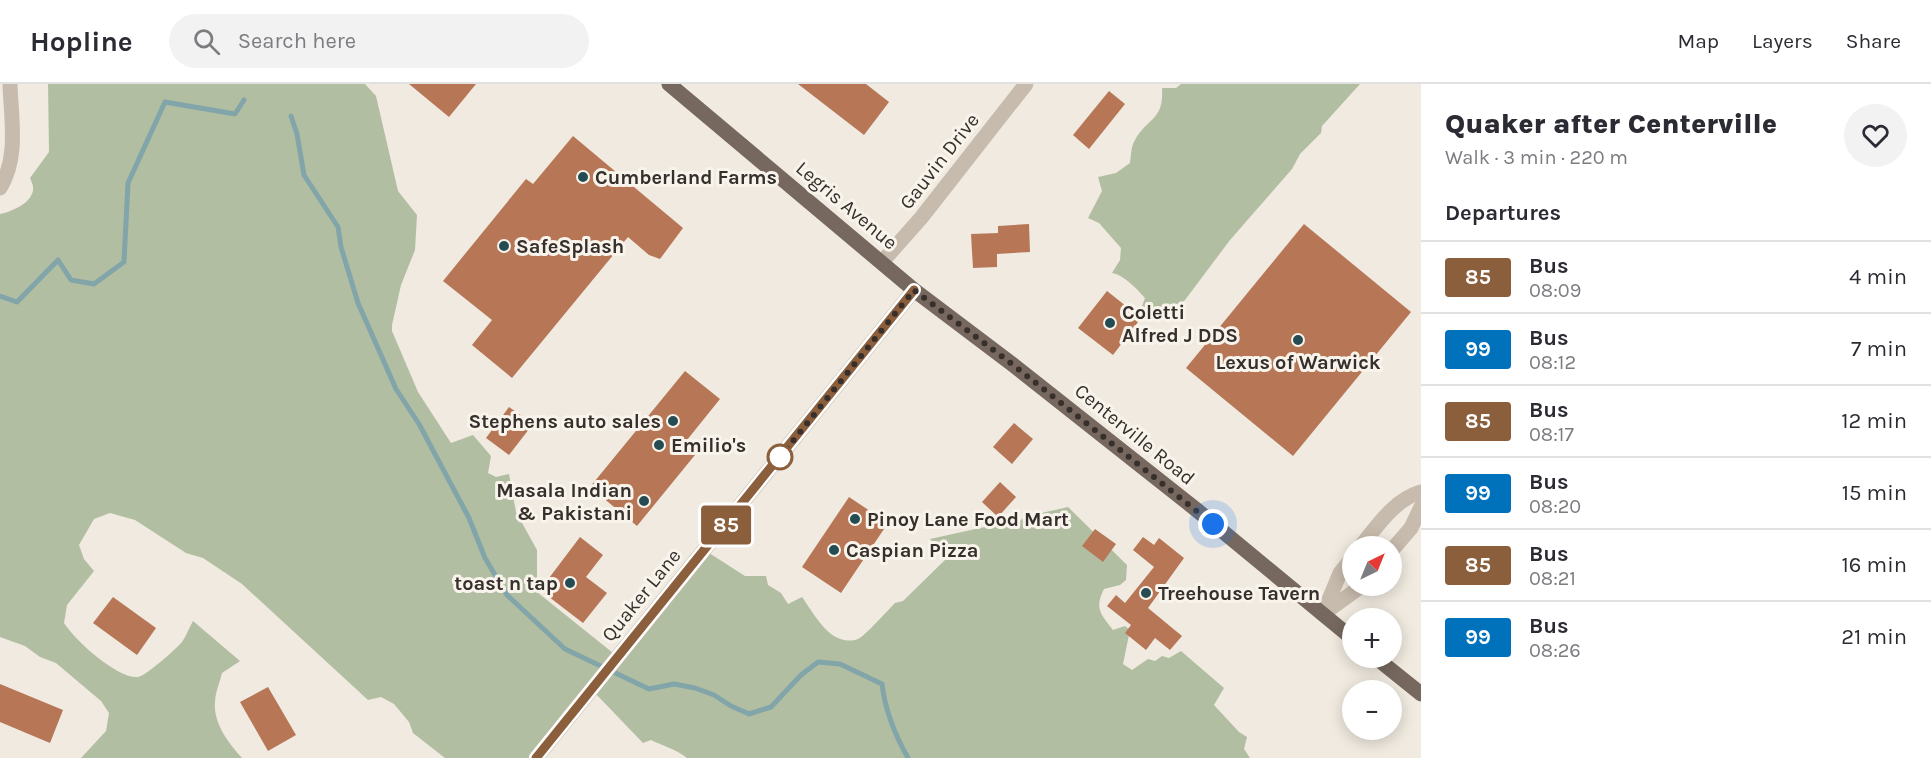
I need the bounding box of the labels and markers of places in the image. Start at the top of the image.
place label: Cumberland Farms [595,166,777,189]
marker: Cumberland Farms [576,170,590,184]
place label: SafeSplash [516,235,624,258]
marker: SafeSplash [497,239,511,253]
place label: Coletti Alfred J DDS [1122,301,1238,347]
marker: Coletti Alfred J DDS [1103,316,1117,330]
marker: Lexus of Warwick [1291,333,1305,347]
place label: Lexus of Warwick [1215,351,1381,374]
place label: Stephens auto sales [468,410,661,433]
marker: Stephens auto sales [666,414,680,428]
place label: Emilio's [671,434,746,457]
marker: Emilio's [652,438,666,452]
unlabelled marker [767,444,793,470]
place label: Masala Indian & Pakistani [496,479,632,525]
marker: Masala Indian & Pakistani [637,494,651,508]
place label: Pinoy Lane Food Mart [867,508,1069,531]
marker: Pinoy Lane Food Mart [848,512,862,526]
place label: Caspian Pizza [846,539,979,562]
marker: Caspian Pizza [827,543,841,557]
place label: toast n tap [454,572,558,595]
marker: toast n tap [563,576,577,590]
place label: Treehouse Tavern [1158,582,1320,605]
marker: Treehouse Tavern [1139,586,1153,600]

